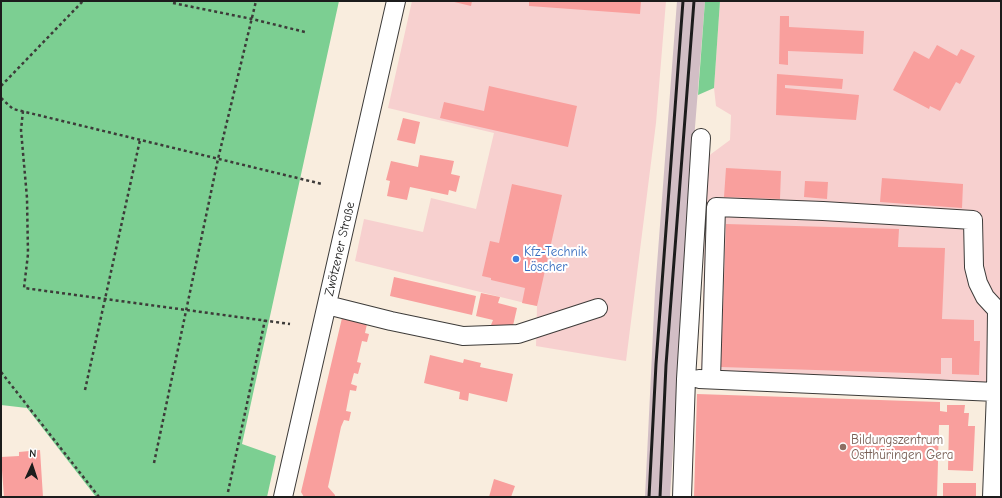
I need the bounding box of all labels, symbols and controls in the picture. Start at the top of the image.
street label: Zwötzener Straße [322,200,358,298]
place label: Kfz-Technik Löscher [524,244,587,275]
marker: Kfz-Technik Löscher [511,254,521,264]
place label: Bildungszentrum Ostthüringen Gera [851,432,953,463]
marker: Bildungszentrum Ostthüringen Gera [838,442,848,452]
north arrow [12,446,52,486]
text: N [29,447,37,460]

